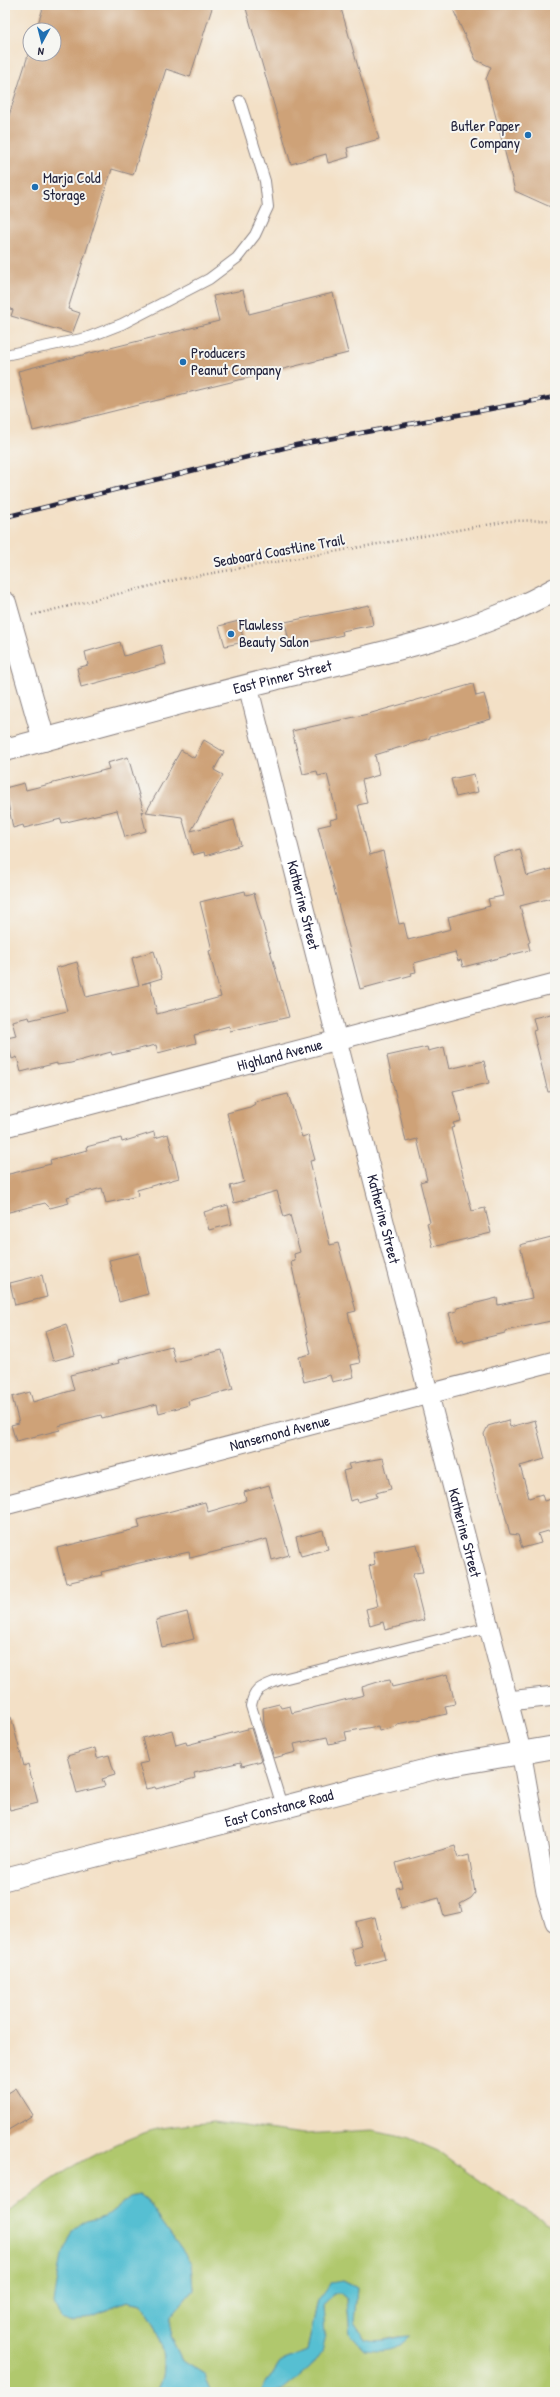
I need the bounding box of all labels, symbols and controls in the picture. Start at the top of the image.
north arrow [22,22,62,62]
text: N [37,45,45,59]
place label: Butler Paper Company [451,115,520,153]
marker: Butler Paper Company [523,130,533,140]
place label: Marja Cold Storage [43,167,101,205]
marker: Marja Cold Storage [30,182,40,192]
place label: Producers Peanut Company [191,342,281,380]
marker: Producers Peanut Company [178,357,188,367]
street label: Seaboard Coastline Trail [212,529,346,572]
place label: Flawless Beauty Salon [238,614,309,652]
marker: Flawless Beauty Salon [226,629,236,639]
street label: East Pinner Street [231,654,335,699]
street label: Katherine Street [282,858,325,953]
street label: Highland Avenue [235,1033,325,1076]
street label: Katherine Street [362,1172,406,1267]
street label: Nansemond Avenue [227,1409,332,1456]
street label: Katherine Street [443,1486,487,1580]
street label: East Constance Road [222,1784,336,1832]

